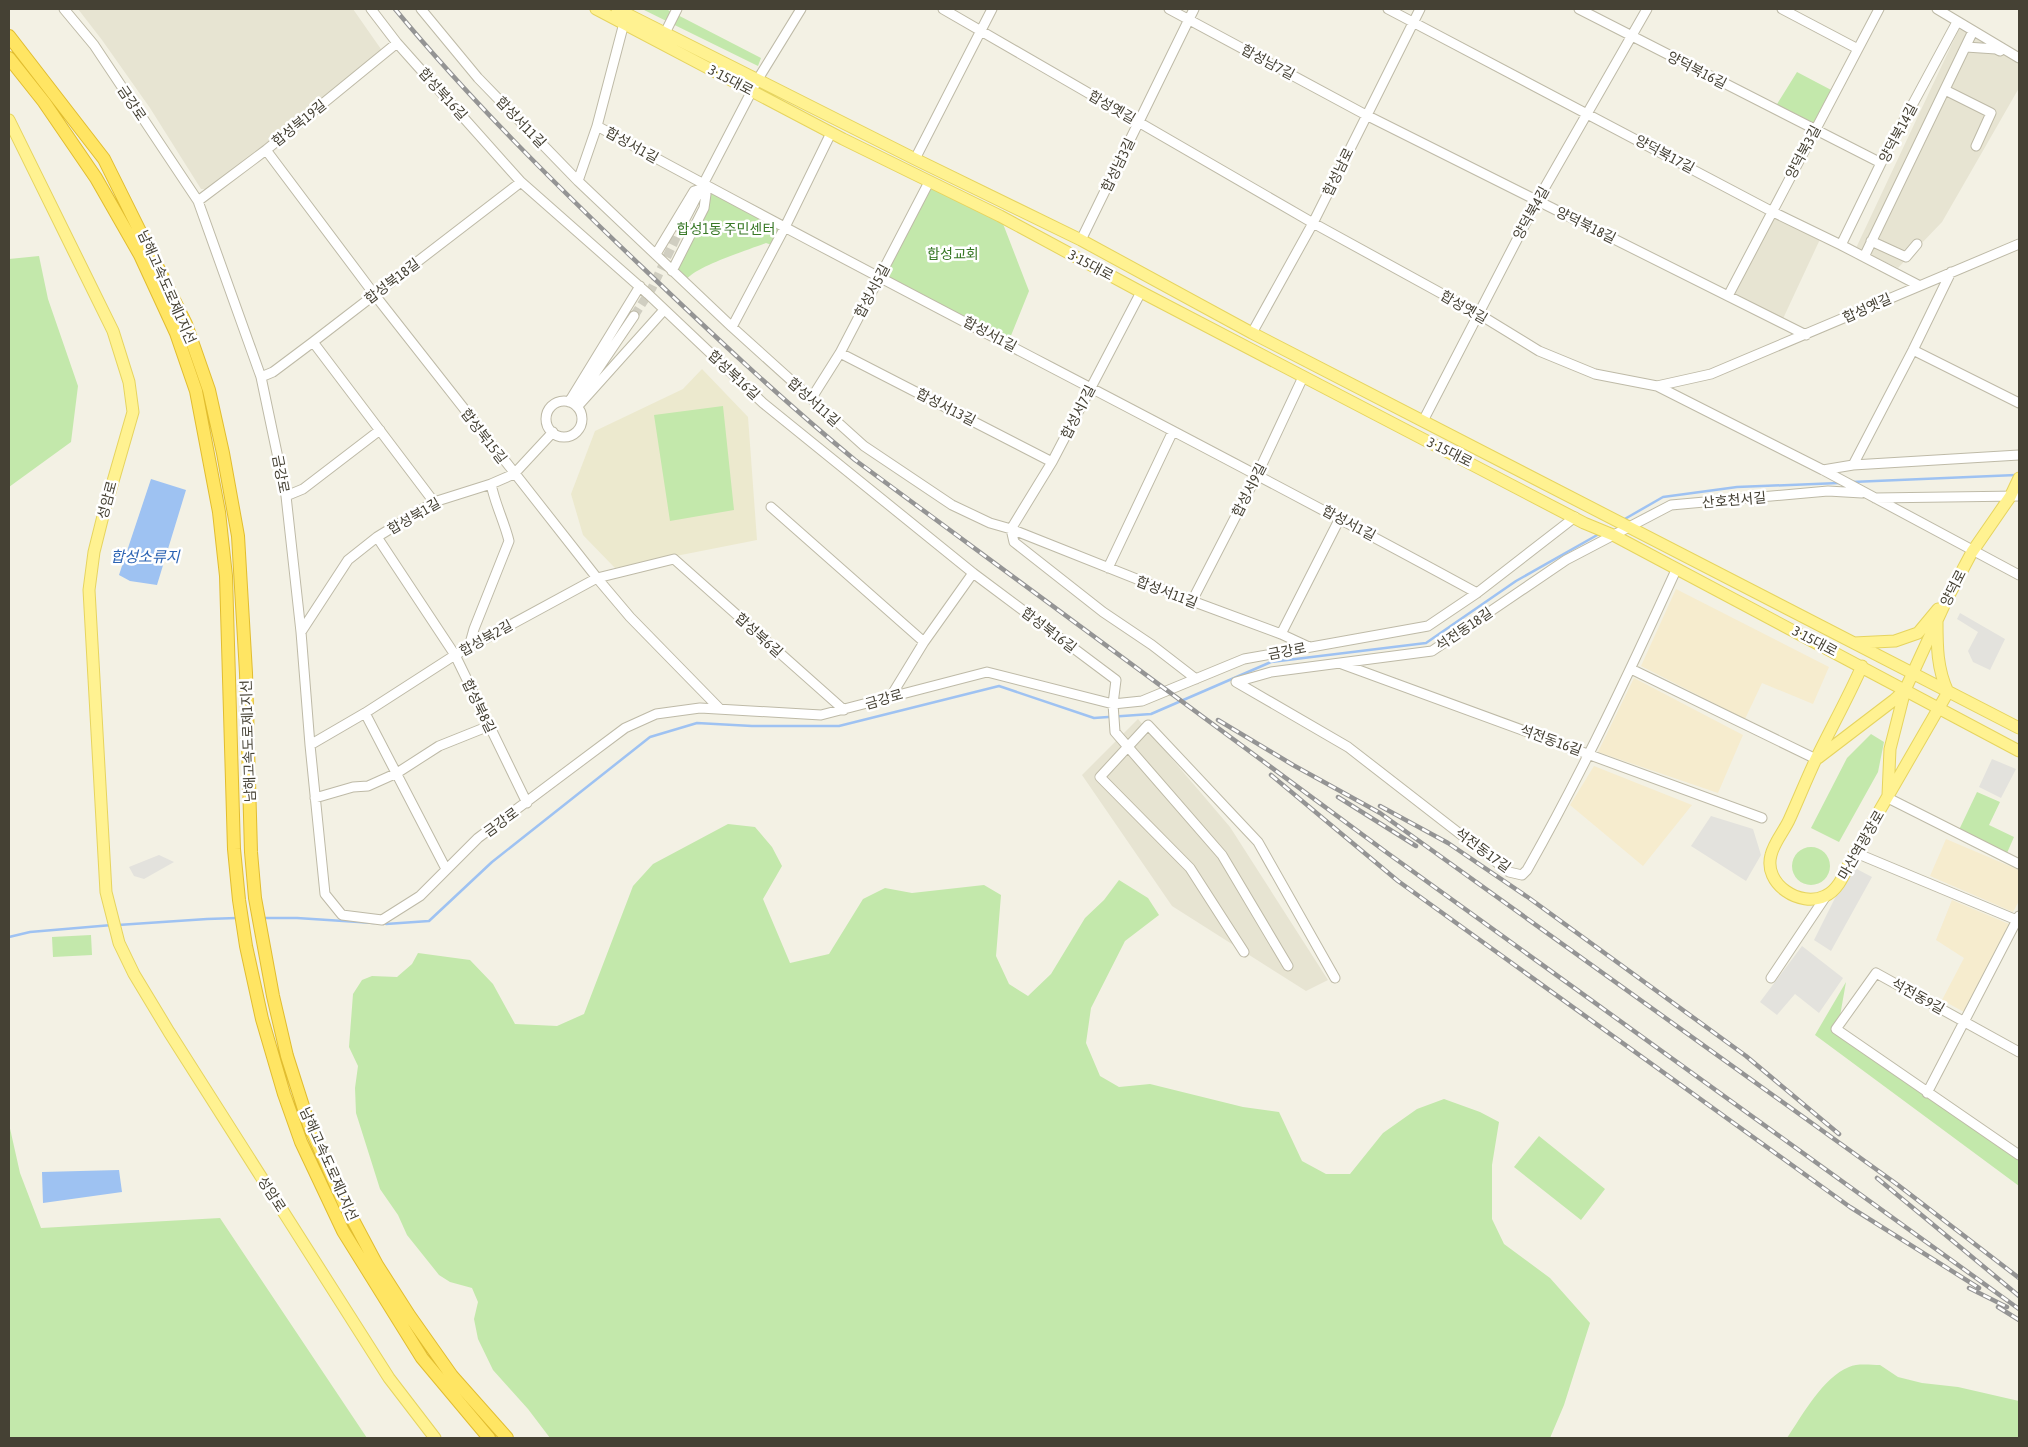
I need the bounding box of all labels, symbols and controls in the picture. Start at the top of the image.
street label: 합성남7길 [1239,41,1297,83]
street label: 양덕북16길 [1665,48,1729,92]
street label: 3·15대로 [706,62,756,99]
street label: 합성북16길 [415,65,471,123]
street label: 금강로 [115,83,150,124]
street label: 합성옛길 [1086,87,1138,127]
street label: 합성서11길 [493,93,549,151]
street label: 합성북19길 [269,96,329,150]
street label: 양덕북14길 [1876,101,1920,165]
street label: 양덕북3길 [1782,123,1824,181]
street label: 합성서1길 [603,124,661,166]
street label: 양덕북17길 [1633,132,1697,176]
street label: 합성남3길 [1098,135,1138,195]
street label: 합성남로 [1320,145,1357,199]
street label: 양덕북4길 [1510,184,1552,242]
street label: 양덕북18길 [1553,204,1619,246]
park label: 합성1동 주민센터 [677,221,775,237]
street label: 남해고속도로제1지선 [135,228,199,346]
park label: 합성교회 [927,246,979,262]
street label: 3·15대로 [1066,247,1116,284]
street label: 합성북18길 [361,255,423,307]
street label: 합성서5길 [851,262,893,320]
street label: 합성옛길 [1438,287,1490,327]
street label: 합성옛길 [1840,290,1894,326]
street label: 합성서1길 [961,313,1019,355]
street label: 합성북16길 [705,347,763,403]
street label: 합성서11길 [785,374,843,430]
street label: 합성서7길 [1058,382,1098,442]
street label: 합성서13길 [914,385,978,429]
street label: 합성북15길 [458,406,510,466]
street label: 3·15대로 [1425,434,1475,470]
street label: 금강로 [269,454,293,495]
street label: 합성서9길 [1229,460,1269,520]
street label: 성암로 [94,479,120,521]
street label: 산호천서길 [1701,489,1767,511]
street label: 합성북1길 [385,495,443,537]
street label: 합성서1길 [1320,502,1378,544]
water label: 합성소류지 [110,548,181,565]
street label: 양덕로 [1937,567,1969,609]
street label: 합성서11길 [1134,573,1200,611]
street label: 합성북16길 [1018,604,1080,656]
street label: 석전동18길 [1433,604,1495,654]
street label: 합성북6길 [732,610,786,660]
street label: 합성북2길 [457,617,515,659]
street label: 3·15대로 [1790,623,1840,660]
street label: 금강로 [1267,639,1308,663]
street label: 합성북8길 [459,676,499,736]
street label: 남해고속도로제1지선 [238,680,258,802]
street label: 금강로 [863,686,905,712]
street label: 석전동16길 [1518,721,1584,759]
street label: 금강로 [481,804,521,840]
street label: 마산역광장로 [1835,807,1887,882]
street label: 석전동17길 [1452,825,1514,875]
street label: 석전동9길 [1889,975,1947,1017]
street label: 남해고속도로제1지선 [297,1105,361,1223]
street label: 성암로 [255,1173,289,1215]

